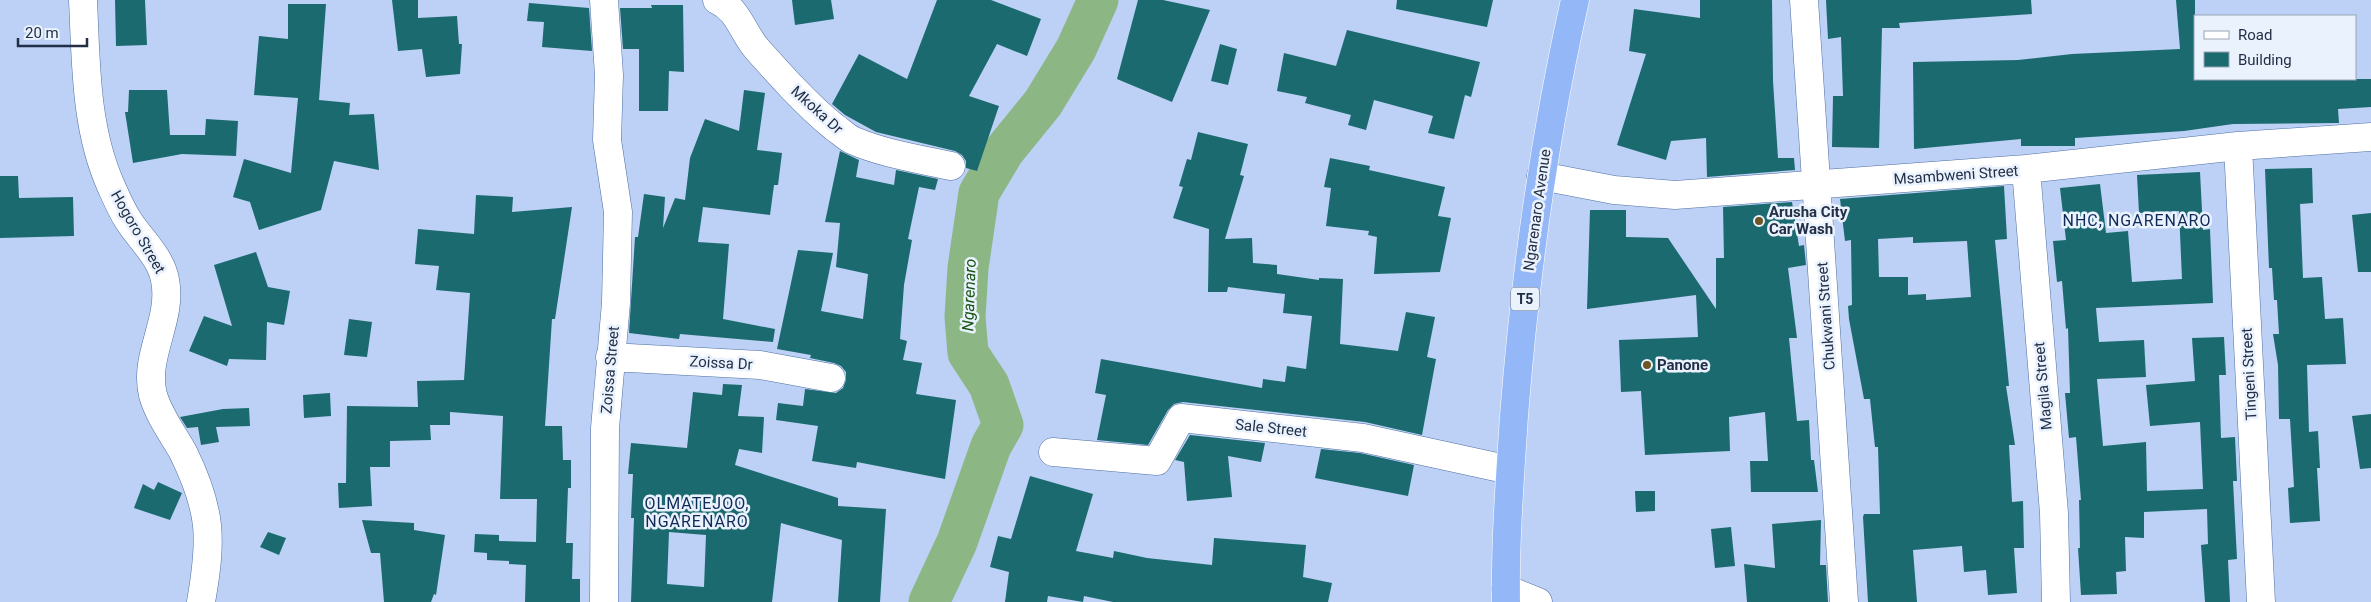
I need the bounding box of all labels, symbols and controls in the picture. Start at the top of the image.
scale bar [18,15,86,47]
legend [2194,15,2356,80]
text: 20 m [25,24,59,42]
text: Road [2238,26,2272,44]
text: Building [2238,51,2292,69]
street label: Mkoka Dr [787,82,847,138]
street label: Ngarenaro Avenue [1520,148,1554,272]
street label: Msambweni Street [1893,162,2019,188]
street label: Hogoro Street [107,187,169,277]
place label: Arusha City Car Wash [1769,203,1848,238]
district label: NHC, NGARENARO [2063,211,2211,230]
marker: Arusha City Car Wash [1753,215,1765,227]
water label: Ngarenaro [958,258,980,332]
street label: Chukwani Street [1813,261,1839,371]
road number: T5 [1511,288,1539,310]
street label: Zoissa Street [597,325,623,415]
street label: Tingeni Street [2238,327,2260,421]
street label: Magila Street [2030,341,2056,431]
street label: Zoissa Dr [689,352,753,374]
place label: Panone [1657,356,1708,374]
marker: Panone [1641,359,1653,371]
street label: Sale Street [1234,415,1308,441]
district label: OLMATEJOO, NGARENARO [645,494,750,531]

